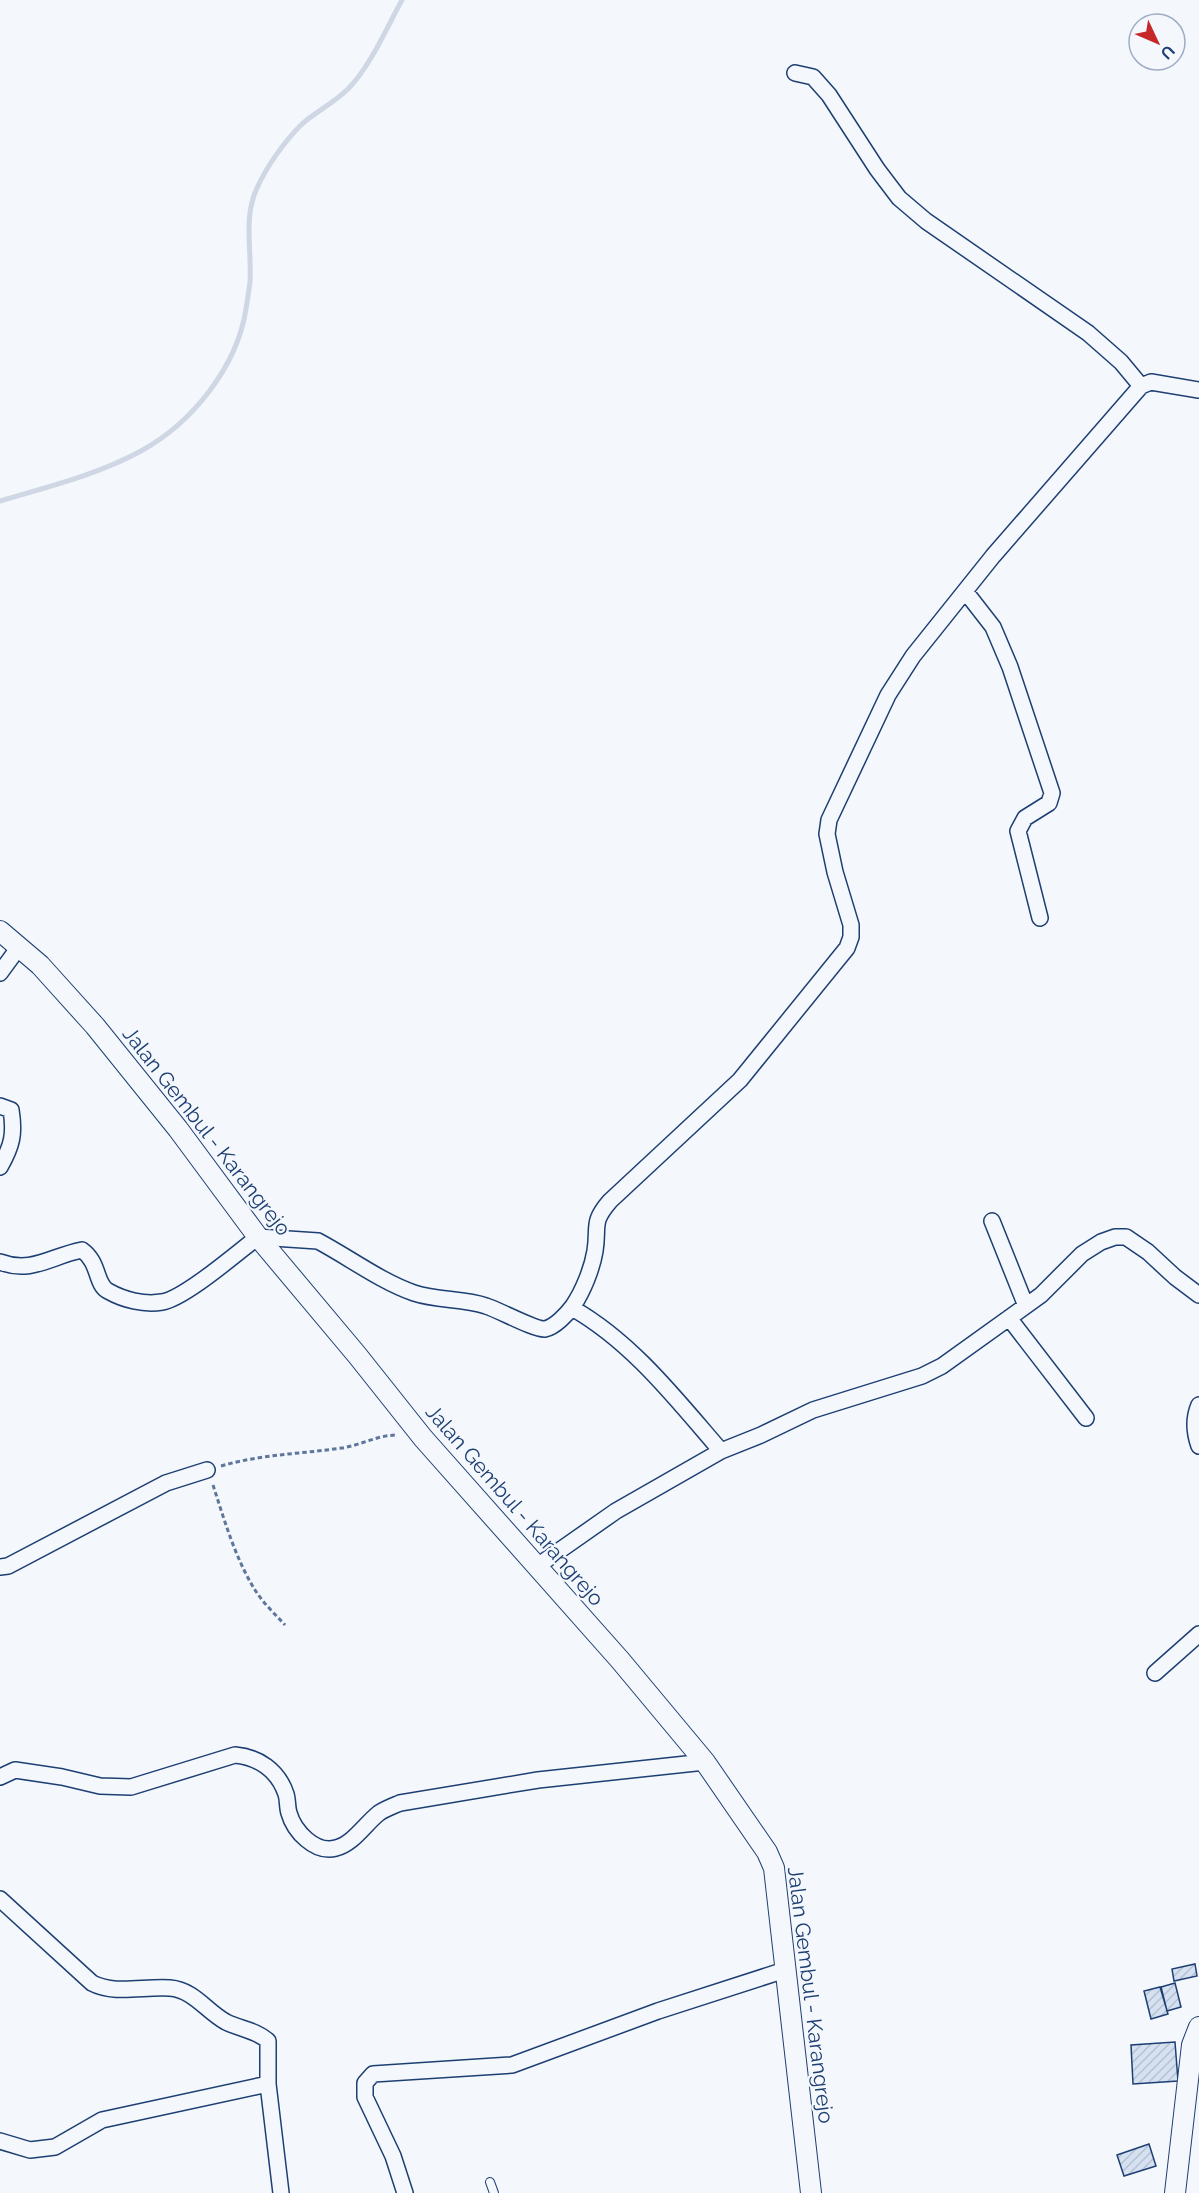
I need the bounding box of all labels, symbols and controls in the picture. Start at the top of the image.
north arrow [1127,12,1187,72]
text: U [1156,41,1178,63]
street label: Jalan Gembul - Karangrejo [118,1021,296,1241]
street label: Jalan Gembul - Karangrejo [421,1399,609,1611]
street label: Jalan Gembul - Karangrejo [783,1865,839,2125]

